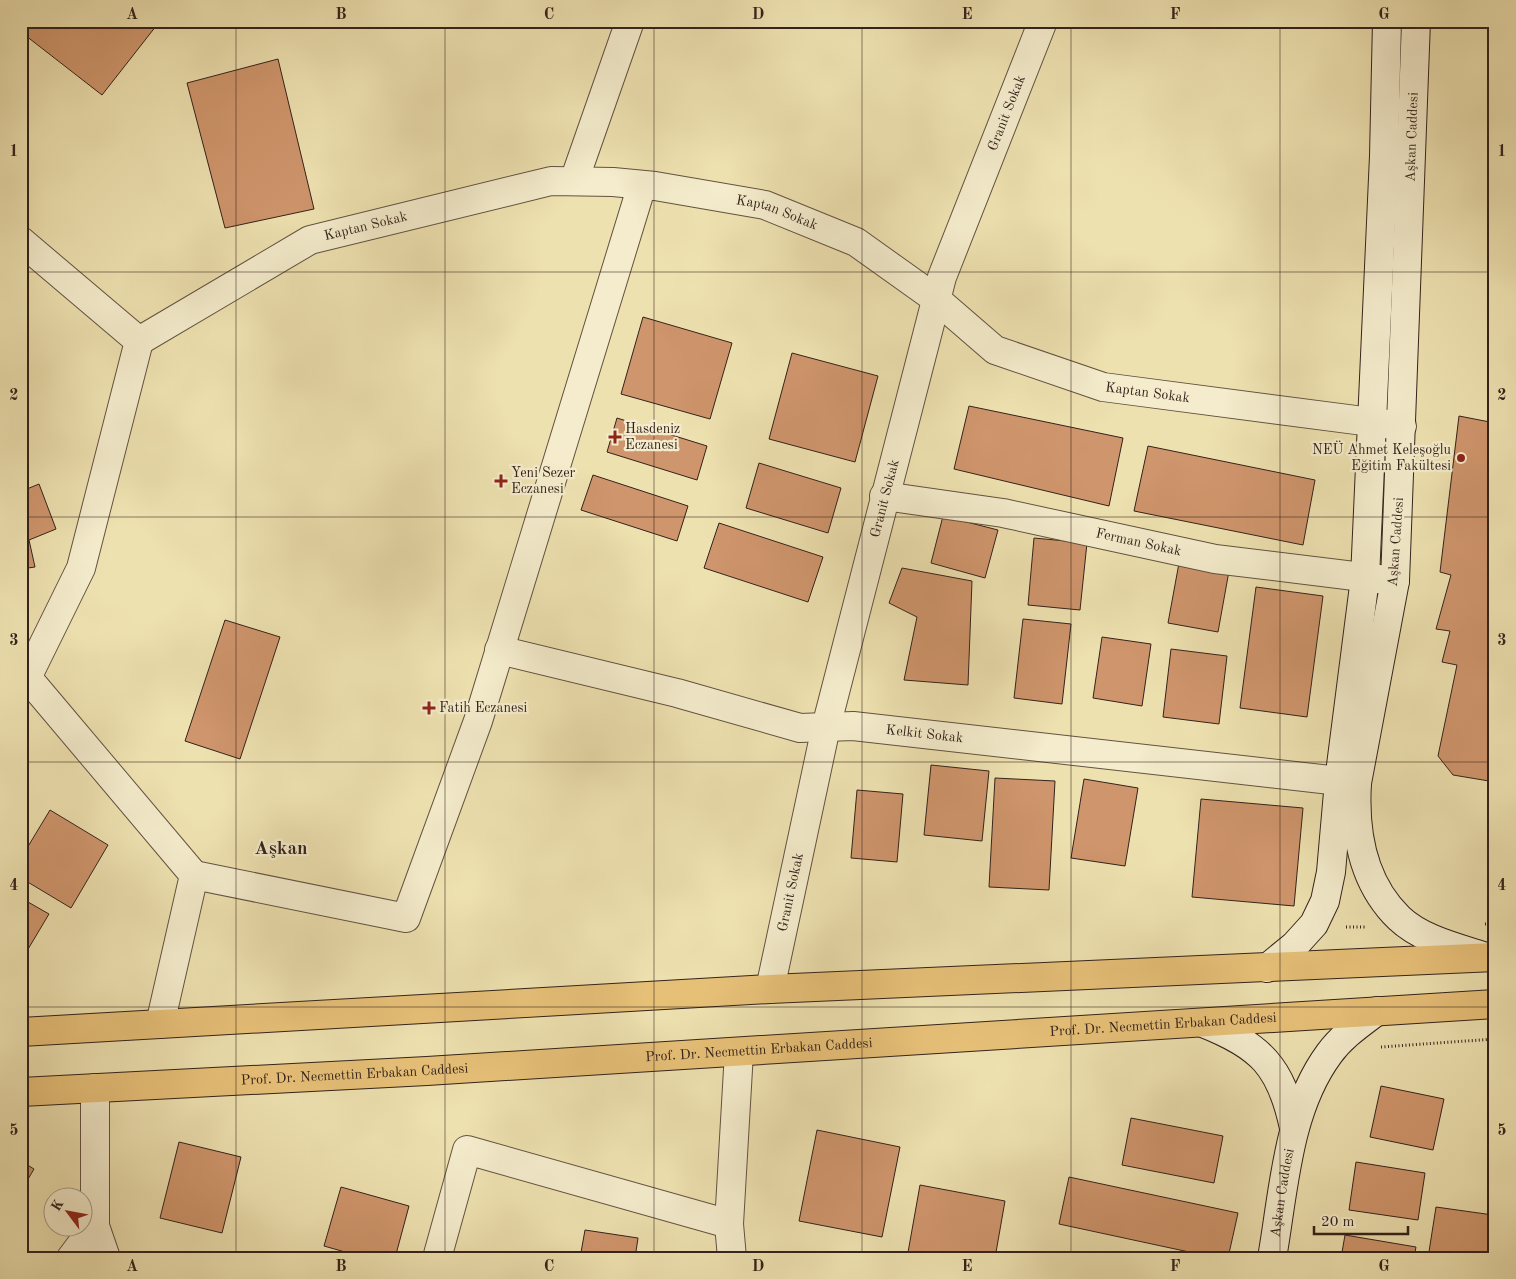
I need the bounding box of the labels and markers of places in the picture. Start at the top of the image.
place label: Hasdeniz Eczanesi [625,422,680,452]
marker: Hasdeniz Eczanesi [609,431,621,443]
place label: NEÜ Ahmet Keleşoğlu Eğitim Fakültesi [1312,440,1452,473]
marker: NEÜ Ahmet Keleşoğlu Eğitim Fakültesi [1455,452,1467,464]
place label: Yeni Sezer Eczanesi [511,466,576,496]
marker: Yeni Sezer Eczanesi [495,475,507,487]
place label: Fatih Eczanesi [439,701,528,715]
marker: Fatih Eczanesi [423,702,435,714]

